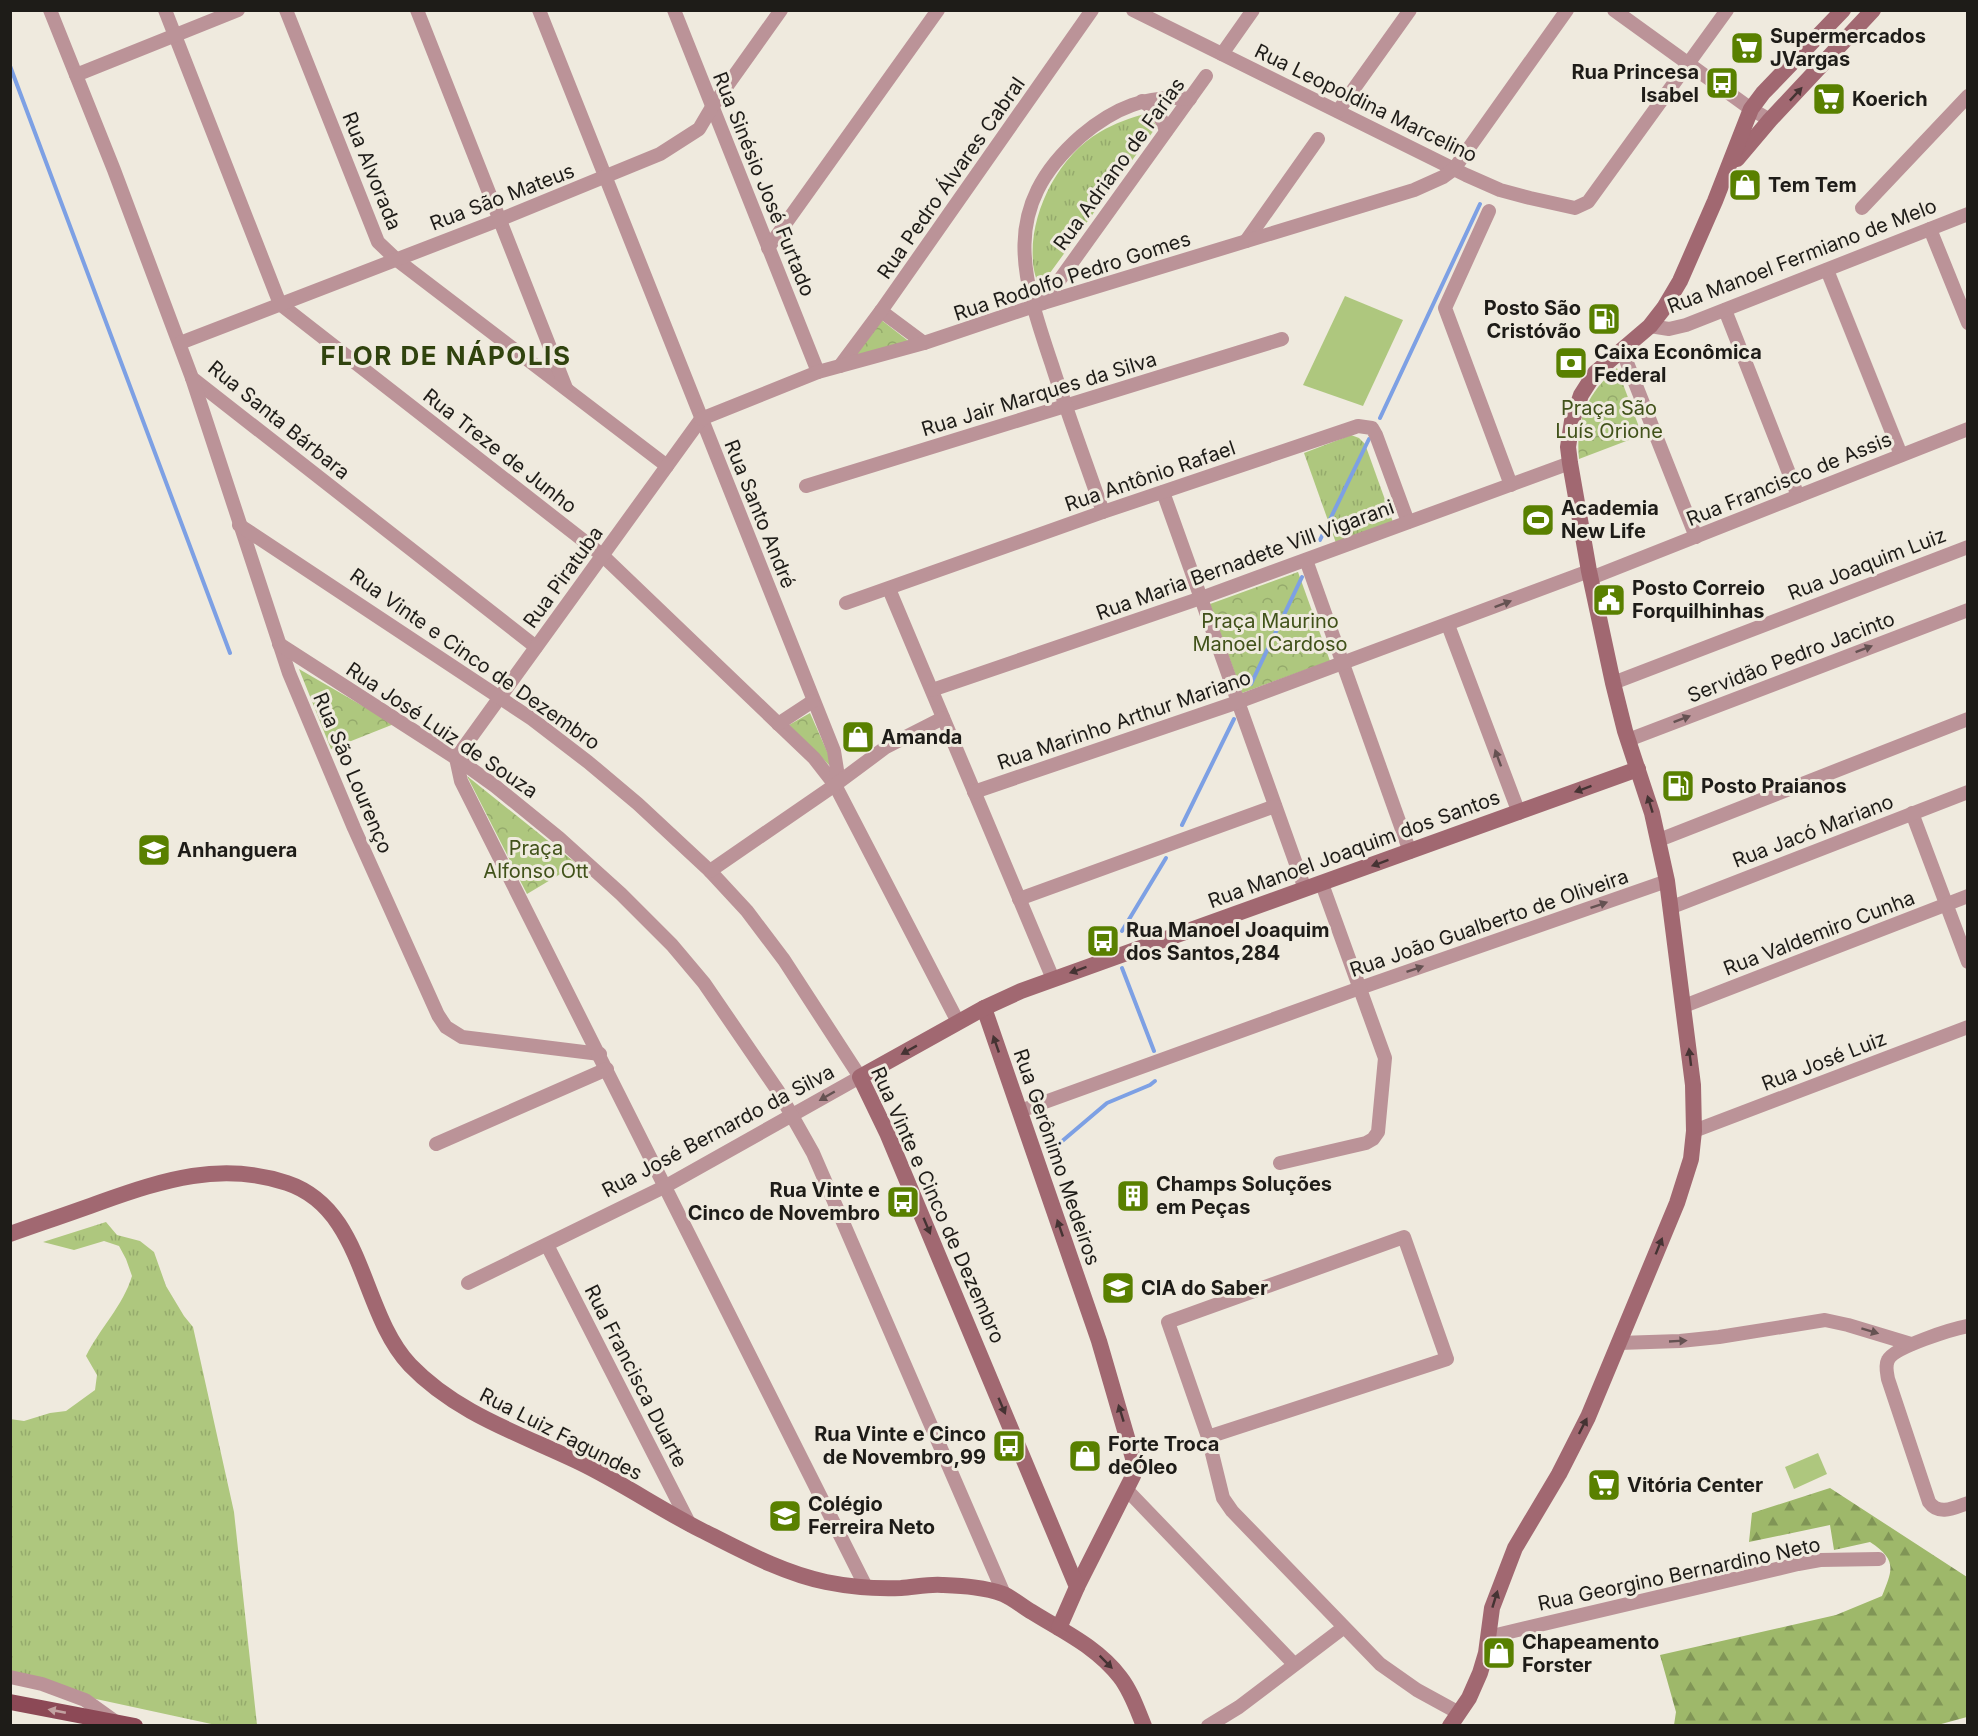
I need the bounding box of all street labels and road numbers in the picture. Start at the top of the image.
street label: Rua Leopoldina Marcelino [1251,39,1481,167]
street label: Rua Sinésio José Furtado [708,68,820,300]
street label: Rua Pedro Álvares Cabral [871,72,1030,284]
street label: Rua Adriano de Farias [1048,73,1190,255]
street label: Rua Alvorada [337,108,407,234]
street label: Rua São Mateus [426,158,578,236]
street label: Rua Manoel Fermiano de Melo [1664,193,1940,319]
street label: Rua Rodolfo Pedro Gomes [951,226,1193,326]
street label: Rua Jair Marques da Silva [918,347,1160,441]
street label: Rua Santa Bárbara [203,355,355,485]
street label: Rua Treze de Junho [418,384,582,518]
street label: Rua Francisco de Assis [1683,427,1895,531]
street label: Rua Santo André [719,436,801,592]
street label: Rua Antônio Rafael [1062,436,1238,516]
street label: Rua Maria Bernadete Vill Vigarani [1093,495,1397,625]
street label: Rua Piratuba [518,521,608,633]
street label: Rua Joaquim Luiz [1785,523,1949,605]
street label: Rua Vinte e Cinco de Dezembro [345,563,605,755]
street label: Servidão Pedro Jacinto [1684,606,1898,708]
street label: Rua José Luiz de Souza [342,657,542,803]
street label: Rua Marinho Arthur Mariano [994,665,1254,775]
street label: Rua São Lourenço [308,689,398,857]
street label: Rua Manoel Joaquim dos Santos [1205,785,1503,913]
street label: Rua Jacó Mariano [1729,789,1897,873]
street label: Rua João Gualberto de Oliveira [1346,864,1632,982]
street label: Rua Valdemiro Cunha [1720,885,1918,981]
street label: Rua José Luiz [1758,1026,1890,1096]
street label: Rua Gerônimo Medeiros [1009,1046,1105,1268]
street label: Rua José Bernardo da Silva [598,1059,838,1203]
street label: Rua Vinte e Cinco de Dezembro [866,1063,1010,1347]
street label: Rua Francisca Duarte [579,1281,693,1471]
street label: Rua Luiz Fagundes [476,1383,646,1485]
street label: Rua Georgino Bernardino Neto [1536,1532,1822,1616]

